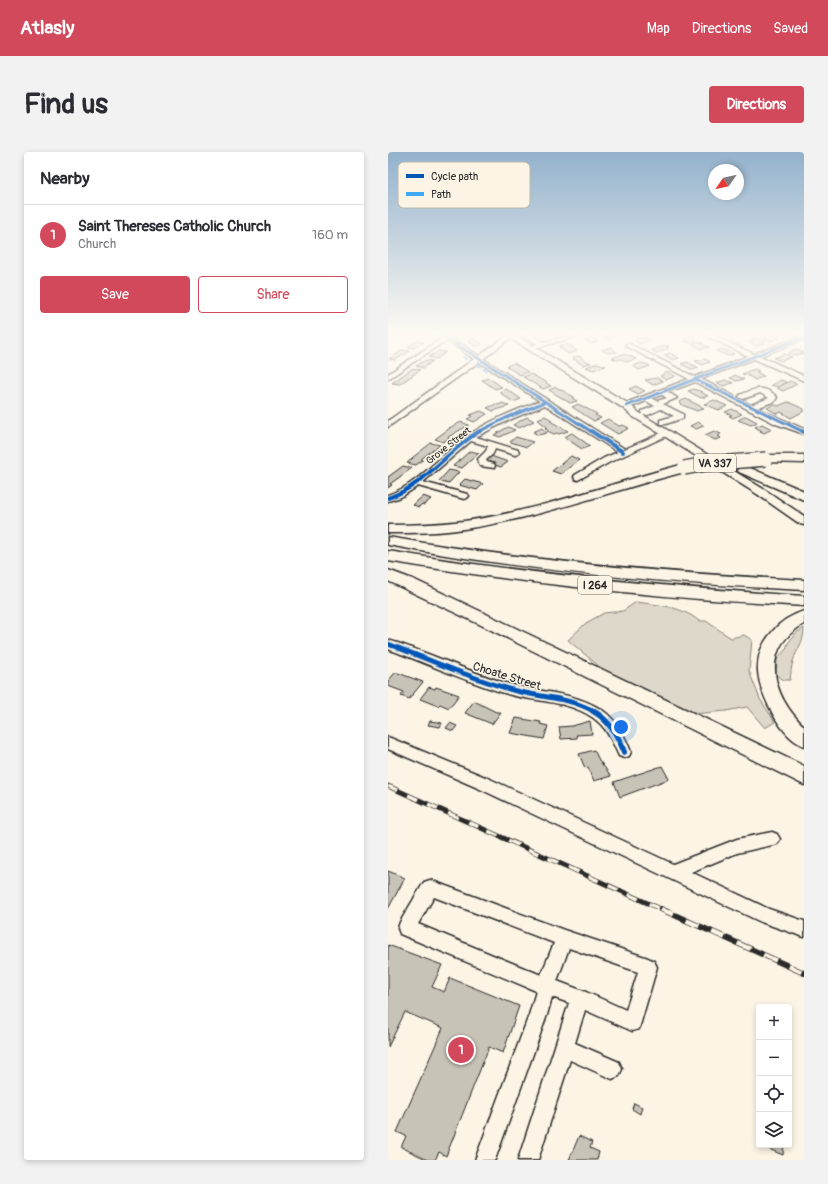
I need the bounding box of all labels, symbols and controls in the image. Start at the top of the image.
text: Atlasly [20,16,74,40]
text: Map [647,20,670,37]
text: Directions [692,20,751,37]
text: Saved [773,20,808,37]
button: Directions [709,86,804,123]
text: Find us [24,87,108,122]
legend [398,162,530,208]
north arrow [708,164,744,200]
text: Nearby [40,168,89,189]
text: Cycle path [431,170,478,183]
text: Path [431,188,451,201]
text: Saint Thereses Catholic Church [78,217,271,236]
text: 1 [50,227,56,243]
text: 160 m [312,227,348,243]
text: Church [78,236,116,252]
button: Save [40,276,190,313]
button: Share [198,276,348,313]
street label: Grove Street [424,424,474,467]
road number: VA 337 [694,454,736,472]
road number: I 264 [578,576,612,594]
street label: Choate Street [471,659,543,694]
your location [611,717,631,737]
map controls [756,1004,792,1148]
button: + [756,1004,792,1040]
pin: 1 [448,1035,474,1065]
button: − [756,1040,792,1076]
button: locate [756,1076,792,1112]
button: layers [756,1112,792,1148]

